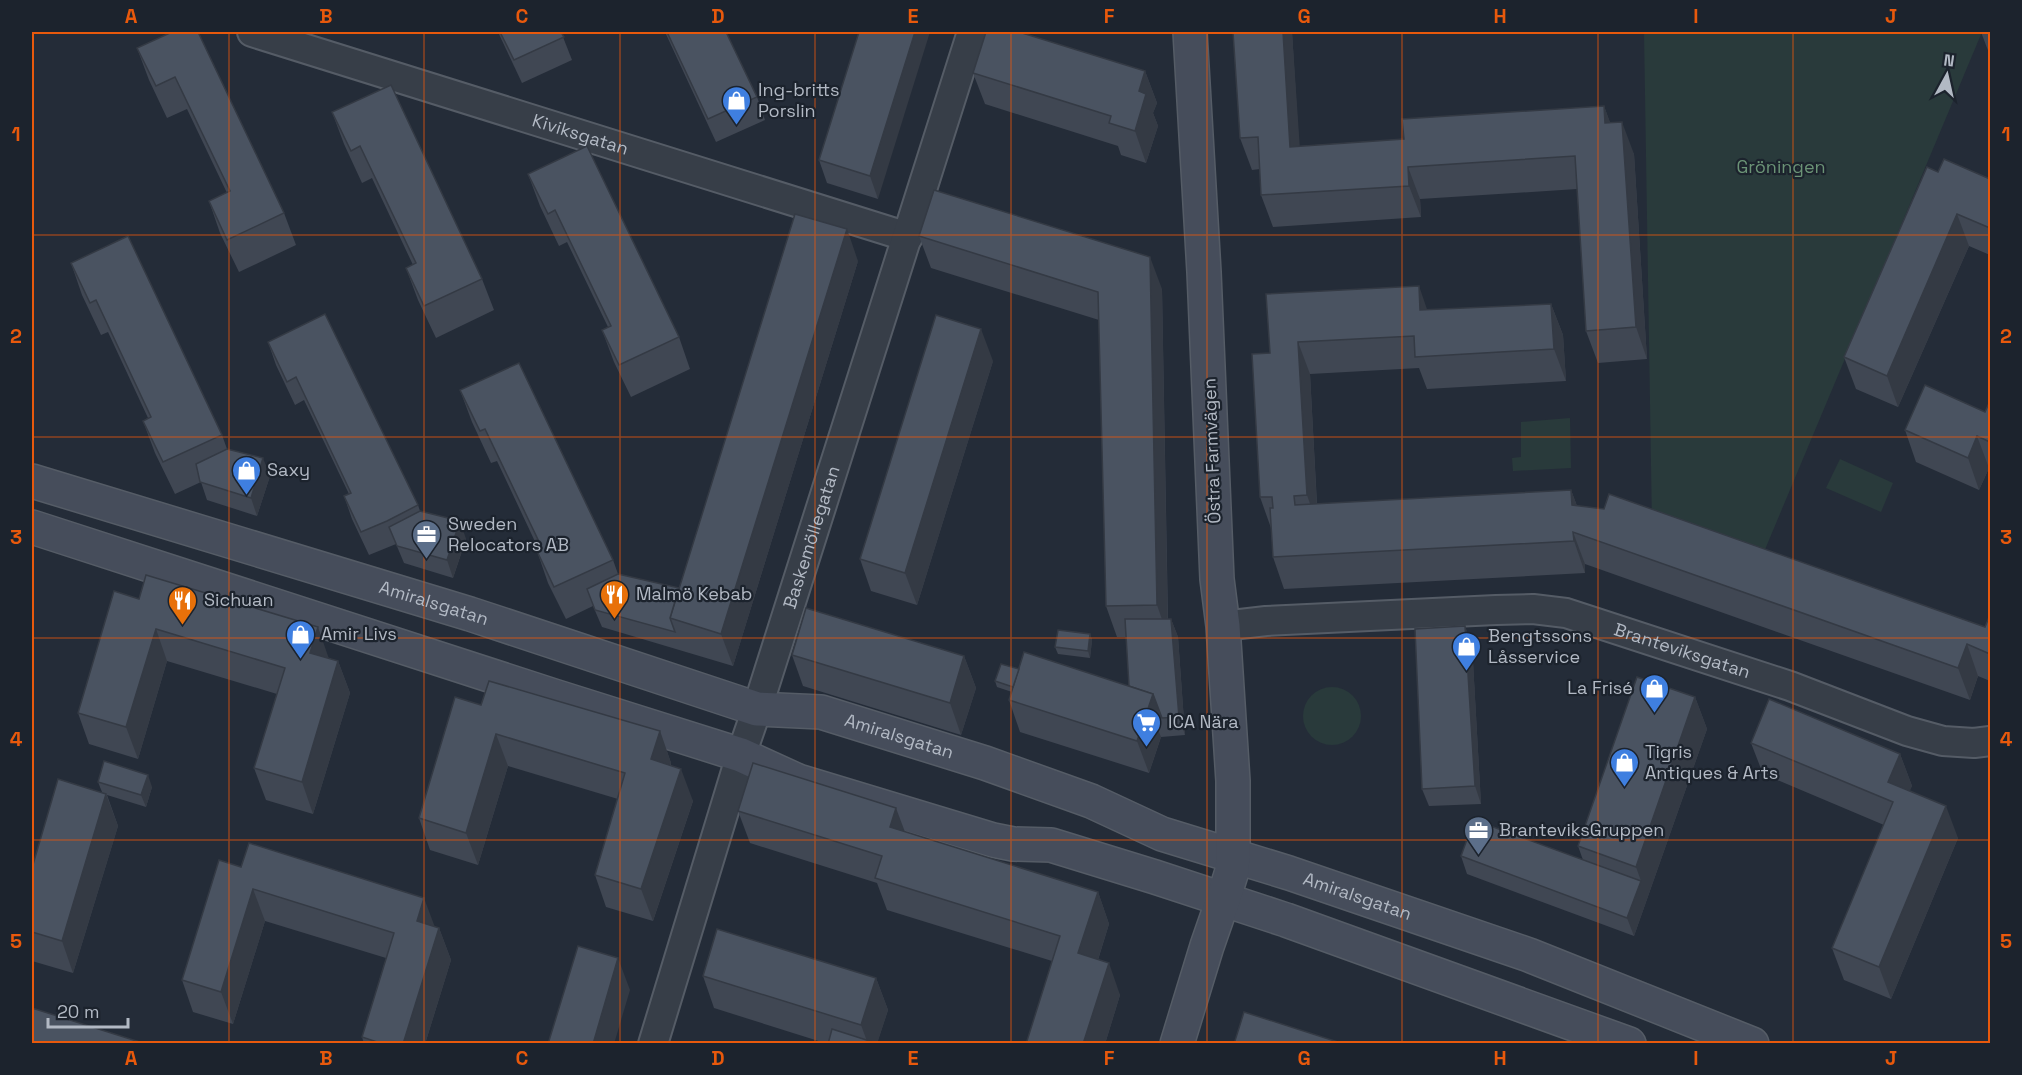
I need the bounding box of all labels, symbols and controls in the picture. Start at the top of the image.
text: A [125,3,138,29]
text: B [319,3,333,29]
text: C [516,3,529,29]
text: D [711,3,725,29]
text: E [907,3,919,29]
text: F [1104,3,1115,29]
text: G [1297,3,1311,29]
text: H [1493,3,1507,29]
text: I [1693,3,1699,29]
text: J [1885,3,1897,29]
north arrow [1917,45,1977,105]
text: N [1942,49,1956,72]
place label: Ing-britts Porslin [758,78,840,122]
shop icon: Ing-britts Porslin [721,84,753,126]
street label: Kiviksgatan [530,108,631,160]
text: 1 [11,121,21,147]
text: 1 [2001,121,2011,147]
park label: Gröningen [1736,155,1826,178]
text: 2 [10,323,22,349]
text: 2 [2000,323,2012,349]
street label: Östra Farmvägen [1197,378,1226,524]
shop icon: Saxy [230,454,262,496]
place label: Saxy [267,458,310,481]
street label: Baskemöllegatan [778,463,845,611]
place label: Sweden Relocators AB [448,512,569,556]
office icon: Sweden Relocators AB [411,518,443,560]
text: 3 [10,524,22,550]
text: 3 [2000,524,2012,550]
street label: Amiralsgatan [377,575,492,630]
restaurant icon: Malmö Kebab [599,578,631,620]
place label: Malmö Kebab [636,582,752,605]
restaurant icon: Sichuan [167,584,199,626]
place label: Sichuan [204,588,274,611]
street label: Branteviksgatan [1611,617,1753,683]
shop icon: Amir Livs [284,618,316,660]
place label: Amir Livs [321,622,397,645]
place label: Bengtssons Låsservice [1488,624,1592,668]
shop icon: Bengtssons Låsservice [1451,630,1483,672]
shop icon: La Frisé [1638,672,1670,714]
place label: La Frisé [1567,676,1633,699]
supermarket icon: ICA Nära [1131,706,1163,748]
street label: Amiralsgatan [842,708,957,764]
place label: ICA Nära [1168,710,1239,733]
text: 4 [10,726,23,752]
text: 4 [2000,726,2013,752]
place label: Tigris Antiques & Arts [1645,740,1778,784]
shop icon: Tigris Antiques & Arts [1608,746,1640,788]
office icon: BranteviksGruppen [1462,814,1494,856]
place label: BranteviksGruppen [1499,818,1664,841]
street label: Amiralsgatan [1300,867,1415,925]
text: 5 [10,928,22,954]
text: 5 [2000,928,2012,954]
scale bar [48,991,128,1029]
text: 20 m [57,1000,100,1023]
text: A [125,1045,138,1071]
text: B [319,1045,333,1071]
text: C [516,1045,529,1071]
text: D [711,1045,725,1071]
text: E [907,1045,919,1071]
text: F [1104,1045,1115,1071]
text: G [1297,1045,1311,1071]
text: H [1493,1045,1507,1071]
text: I [1693,1045,1699,1071]
text: J [1885,1045,1897,1071]

